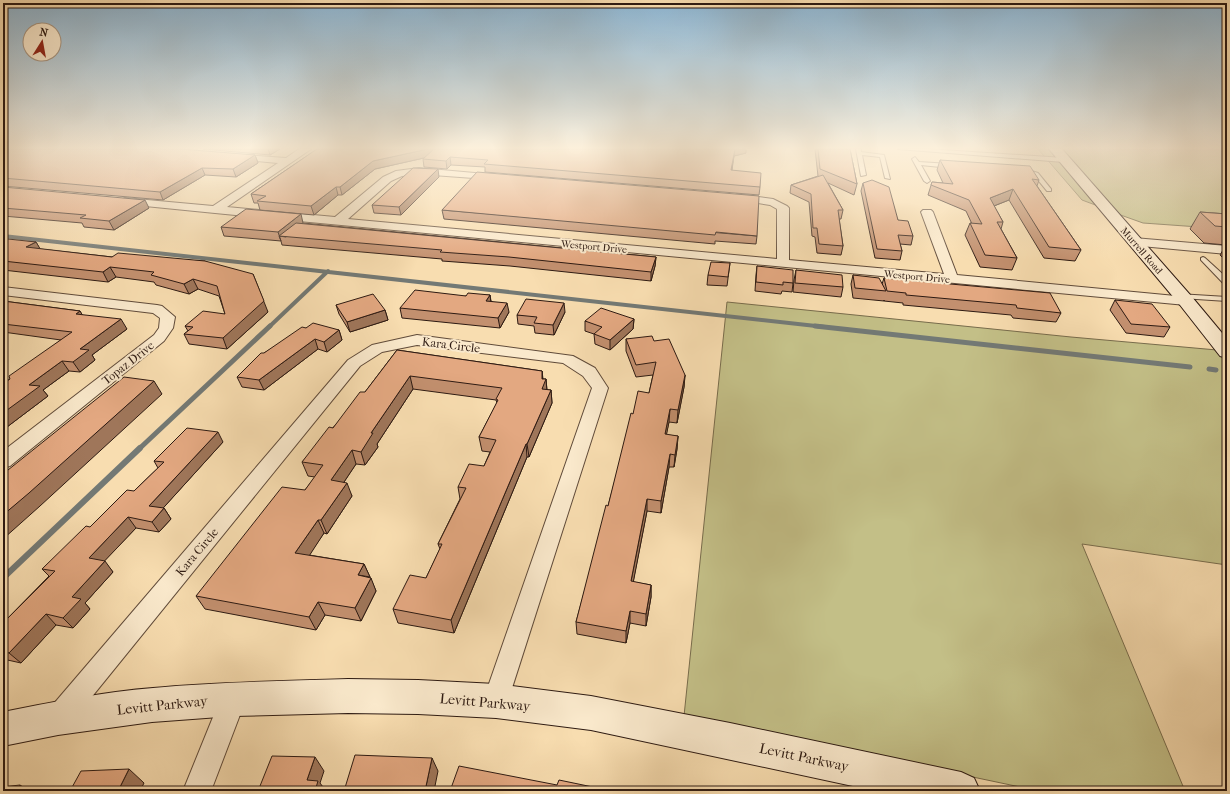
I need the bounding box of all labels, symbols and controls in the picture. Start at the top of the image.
north arrow [22,22,62,62]
text: N [38,25,50,40]
street label: Murrell Road [1118,225,1165,277]
street label: Westport Drive [559,238,627,256]
street label: Westport Drive [882,268,950,286]
street label: Kara Circle [421,334,481,356]
street label: Topaz Drive [99,338,157,388]
street label: Kara Circle [173,525,221,579]
street label: Levitt Parkway [439,690,532,715]
street label: Levitt Parkway [116,692,209,719]
street label: Levitt Parkway [758,740,851,775]

